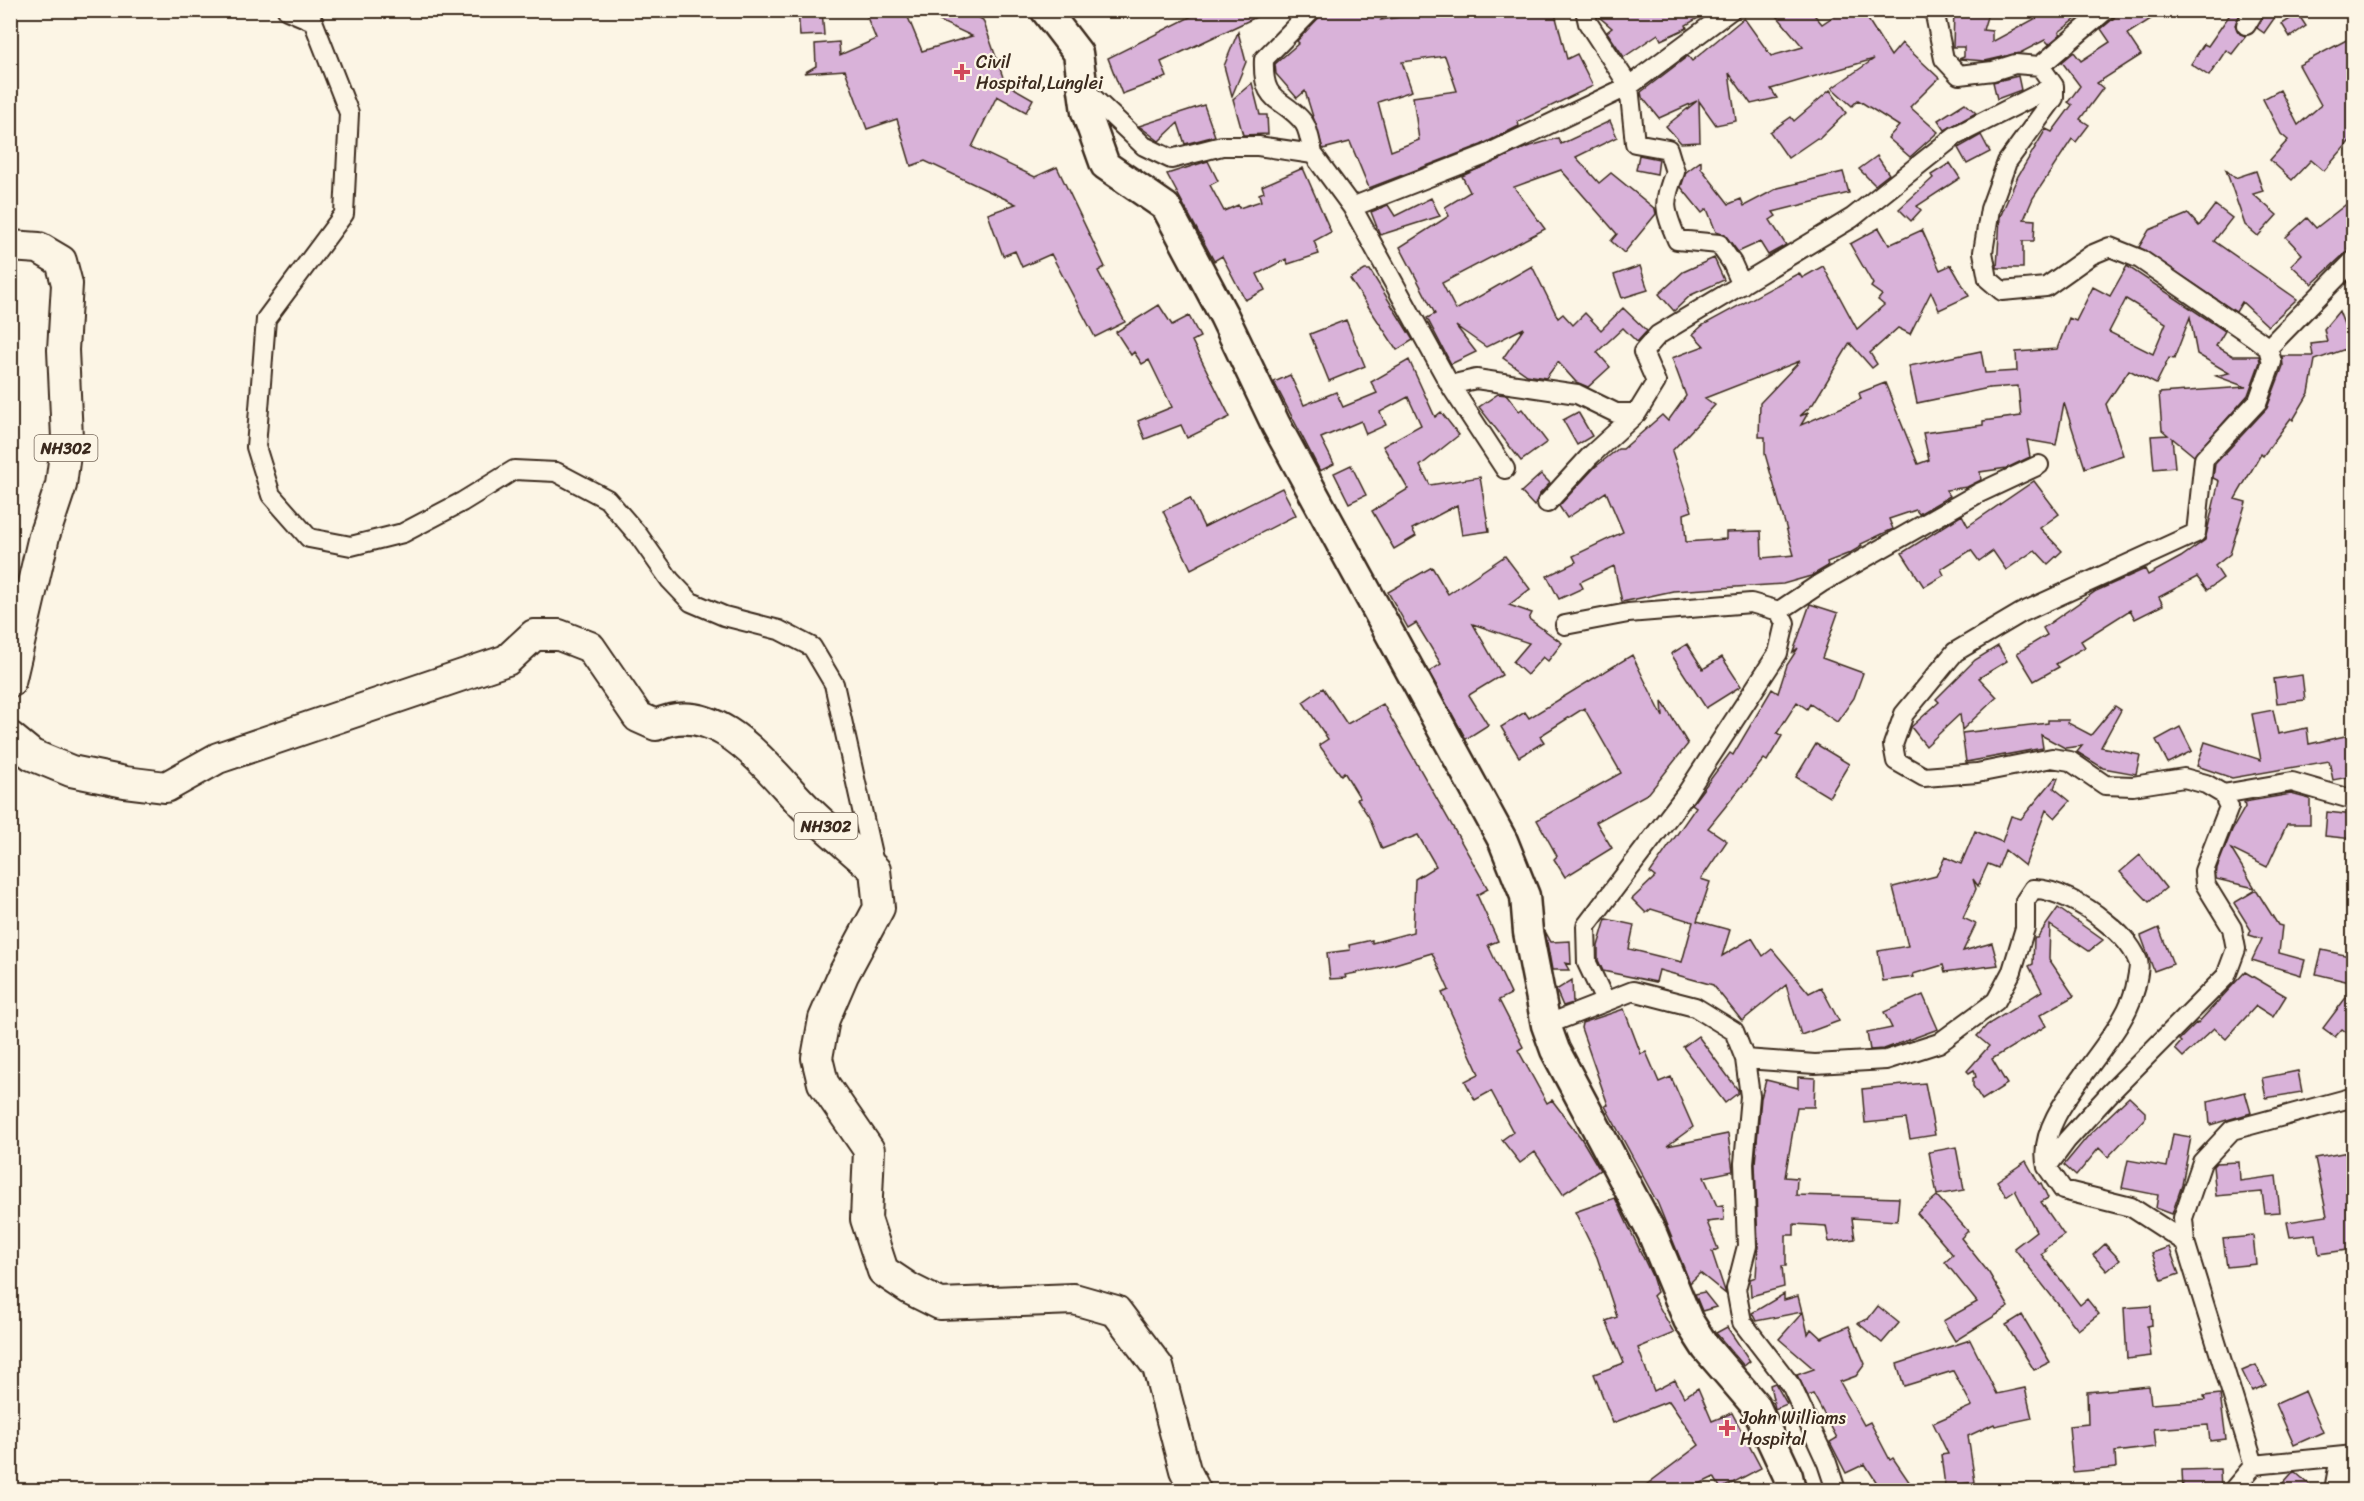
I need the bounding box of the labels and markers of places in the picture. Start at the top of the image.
place label: Civil Hospital,Lunglei [976,46,1104,99]
marker: Civil Hospital,Lunglei [953,63,971,81]
place label: John Williams Hospital [1739,1402,1847,1455]
marker: John Williams Hospital [1718,1419,1736,1437]

